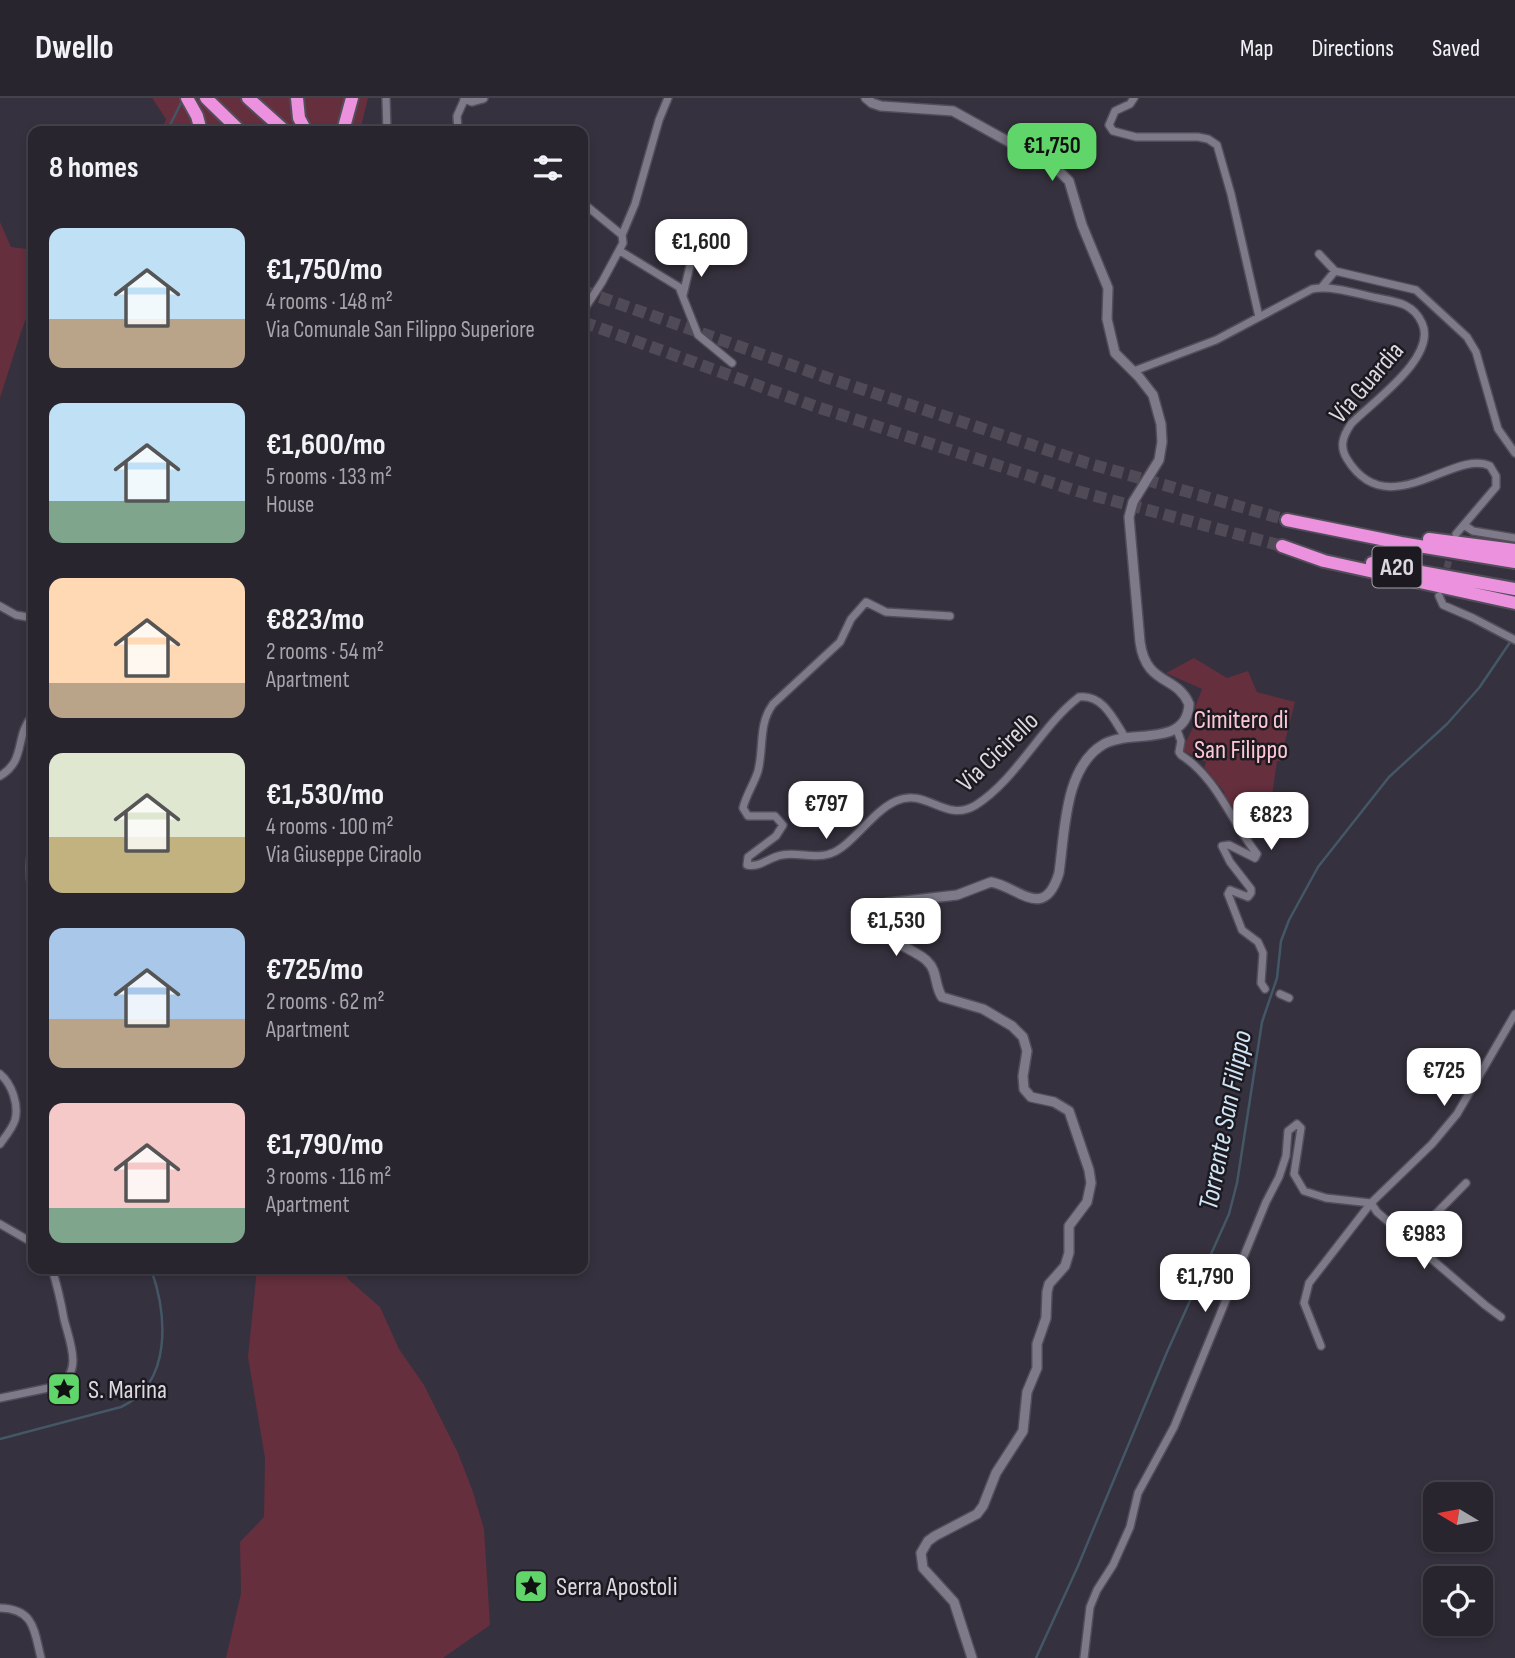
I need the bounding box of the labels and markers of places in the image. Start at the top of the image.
pin: €1,750 [995,123,1109,183]
pin: €1,600 [644,220,758,279]
pin: €797 [785,782,867,841]
pin: €823 [1230,792,1312,852]
pin: €1,530 [839,898,953,958]
pin: €725 [1403,1048,1485,1108]
pin: €983 [1383,1212,1465,1271]
pin: €1,790 [1148,1254,1262,1314]
place icon: S. Marina [45,1370,83,1408]
place label: S. Marina [88,1375,167,1406]
place icon: Serra Apostoli [512,1567,550,1605]
place label: Serra Apostoli [556,1572,677,1603]

